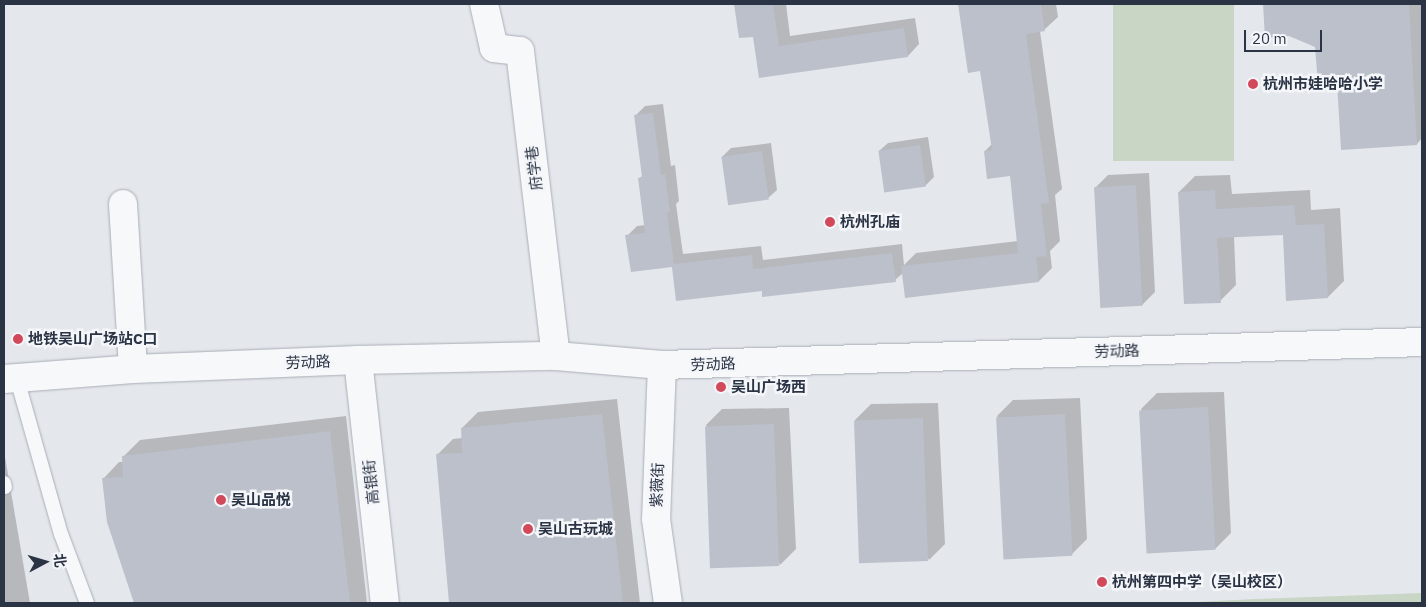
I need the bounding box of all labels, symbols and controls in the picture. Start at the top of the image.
scale bar [1246,20,1324,52]
text: 20 m [1252,29,1287,48]
place label: 杭州市娃哈哈小学 [1263,75,1383,93]
marker: 杭州市娃哈哈小学 [1247,78,1259,90]
street label: 府学巷 [522,145,546,191]
place label: 杭州孔庙 [840,213,900,231]
marker: 杭州孔庙 [824,216,836,228]
place label: 地铁吴山广场站C口 [28,330,158,348]
marker: 地铁吴山广场站C口 [12,333,24,345]
street label: 劳动路 [1094,341,1140,361]
street label: 劳动路 [285,352,331,372]
street label: 劳动路 [690,354,736,374]
place label: 吴山广场西 [731,378,806,396]
marker: 吴山广场西 [715,381,727,393]
street label: 高银街 [360,459,382,505]
street label: 紫薇街 [647,462,667,508]
place label: 吴山品悦 [231,491,291,509]
marker: 吴山品悦 [215,494,227,506]
place label: 吴山古玩城 [538,520,613,538]
marker: 吴山古玩城 [522,523,534,535]
north arrow [20,537,70,587]
text: 北 [50,553,70,568]
place label: 杭州第四中学（吴山校区） [1112,573,1292,591]
marker: 杭州第四中学（吴山校区） [1096,576,1108,588]

